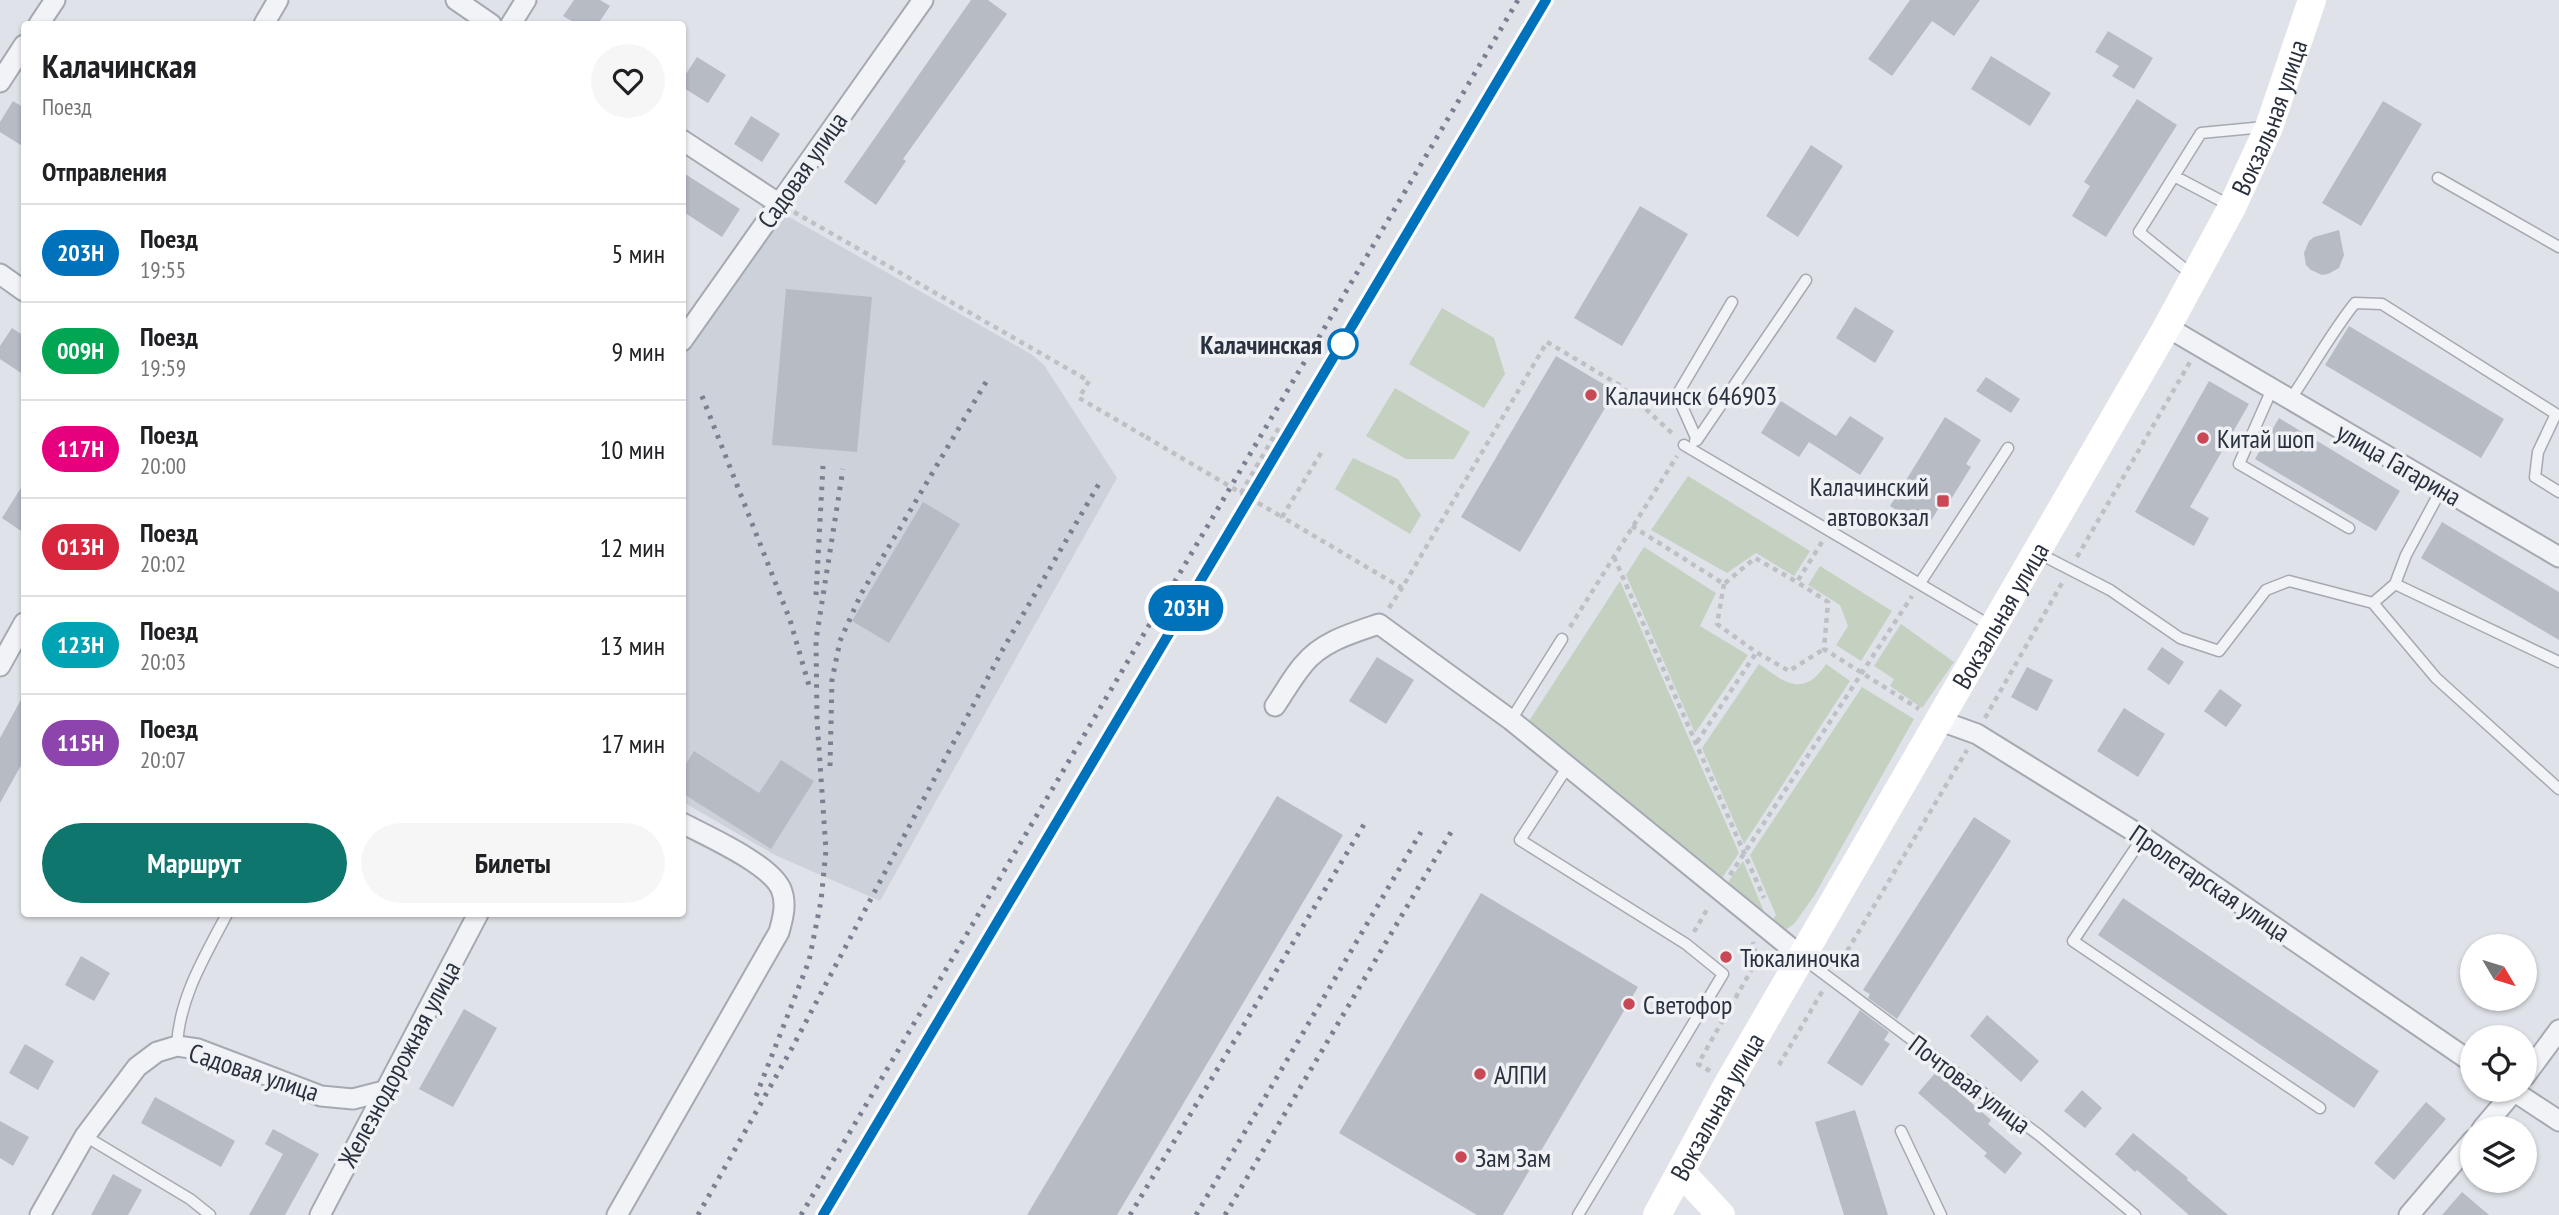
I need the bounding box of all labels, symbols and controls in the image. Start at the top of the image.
street label: Вокзальная улица [2223,35,2314,200]
text: Калачинская [42,44,197,87]
button: heart [591,44,665,118]
text: Поезд [42,92,92,121]
street label: Садовая улица [750,105,854,235]
text: Отправления [42,155,167,188]
text: Поезд [140,222,198,255]
text: 203Н [57,237,104,268]
text: 5 мин [612,237,665,270]
text: 19:55 [140,255,186,284]
text: Поезд [140,320,198,353]
place label: Калачинская [1200,328,1322,361]
marker: Калачинская [1328,329,1358,359]
text: 009Н [57,335,104,366]
text: 9 мин [612,335,665,368]
text: 19:59 [140,353,186,382]
place label: Калачинск 646903 [1605,379,1777,412]
marker: Калачинск 646903 [1583,387,1599,403]
street label: улица Гагарина [2331,415,2467,513]
text: Поезд [140,418,198,451]
place label: Китай шоп [2217,422,2315,455]
marker: Китай шоп [2195,430,2211,446]
text: 117Н [57,433,104,464]
text: 10 мин [600,433,665,466]
text: 20:00 [140,451,186,480]
place label: Калачинский автовокзал [1810,470,1929,533]
marker: Калачинский автовокзал [1935,493,1951,509]
text: Поезд [140,516,198,549]
text: 013Н [57,531,104,562]
text: 12 мин [600,531,665,564]
street label: Вокзальная улица [1944,536,2055,694]
text: 20:02 [140,549,186,578]
line badge: 203Н [1137,585,1235,631]
text: 203Н [1162,592,1210,623]
text: Поезд [140,614,198,647]
text: 123Н [57,629,104,660]
text: 13 мин [600,629,665,662]
text: 20:03 [140,647,186,676]
text: Поезд [140,712,198,745]
text: 115Н [57,727,104,758]
text: 17 мин [601,727,665,760]
text: 20:07 [140,745,186,774]
street label: Пролетарская улица [2124,817,2296,949]
button: Маршрут [42,823,347,903]
button: Билеты [361,823,665,903]
north arrow [2460,934,2538,1012]
map controls [2460,934,2537,1193]
place label: Тюкалиночка [1740,941,1860,974]
marker: Тюкалиночка [1718,949,1734,965]
street label: Железнодорожная улица [330,955,467,1174]
place label: Светофор [1643,988,1732,1021]
marker: Светофор [1621,996,1637,1012]
button: locate [2460,1025,2537,1102]
street label: Вокзальная улица [1662,1026,1771,1186]
street label: Почтовая улица [1903,1027,2037,1141]
street label: Садовая улица [185,1036,323,1108]
place label: АЛПИ [1494,1058,1547,1091]
marker: АЛПИ [1472,1066,1488,1082]
button: layers [2460,1116,2537,1193]
place label: Зам Зам [1475,1141,1551,1174]
marker: Зам Зам [1453,1149,1469,1165]

